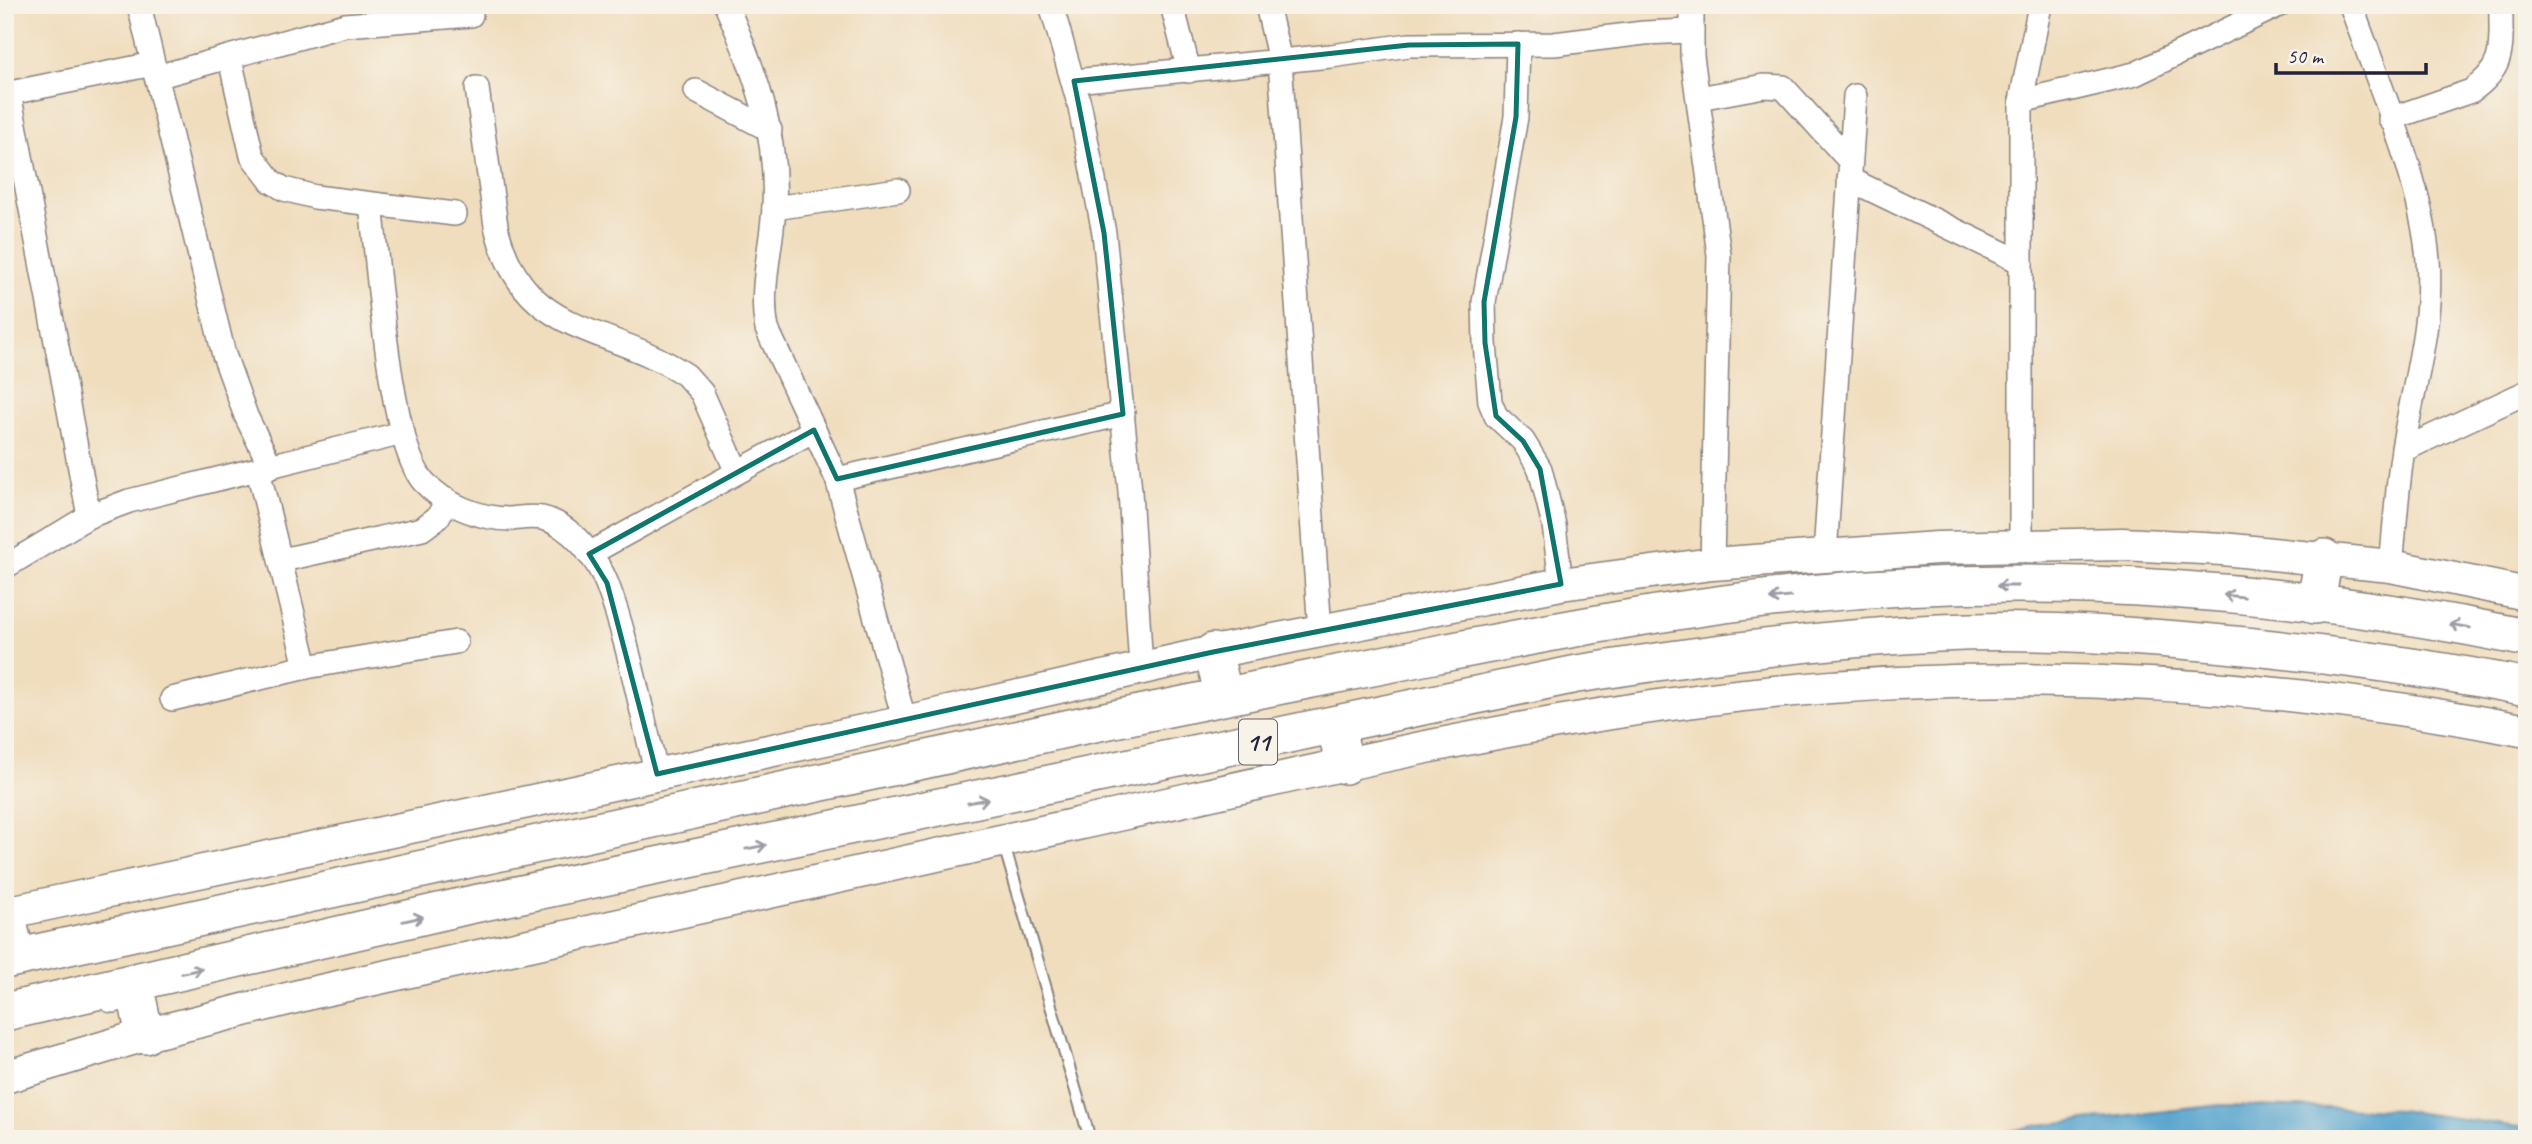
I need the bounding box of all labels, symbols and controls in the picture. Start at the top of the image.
scale bar [2276,32,2427,76]
text: 50 m [2287,43,2325,69]
one-way arrow [1996,579,2019,593]
one-way arrow [2223,589,2246,602]
one-way arrow [1769,591,1792,604]
one-way arrow [2449,619,2472,632]
road number: 11 [1239,720,1277,764]
one-way arrow [966,793,989,807]
one-way arrow [744,840,767,854]
one-way arrow [401,911,424,925]
one-way arrow [180,964,202,977]

